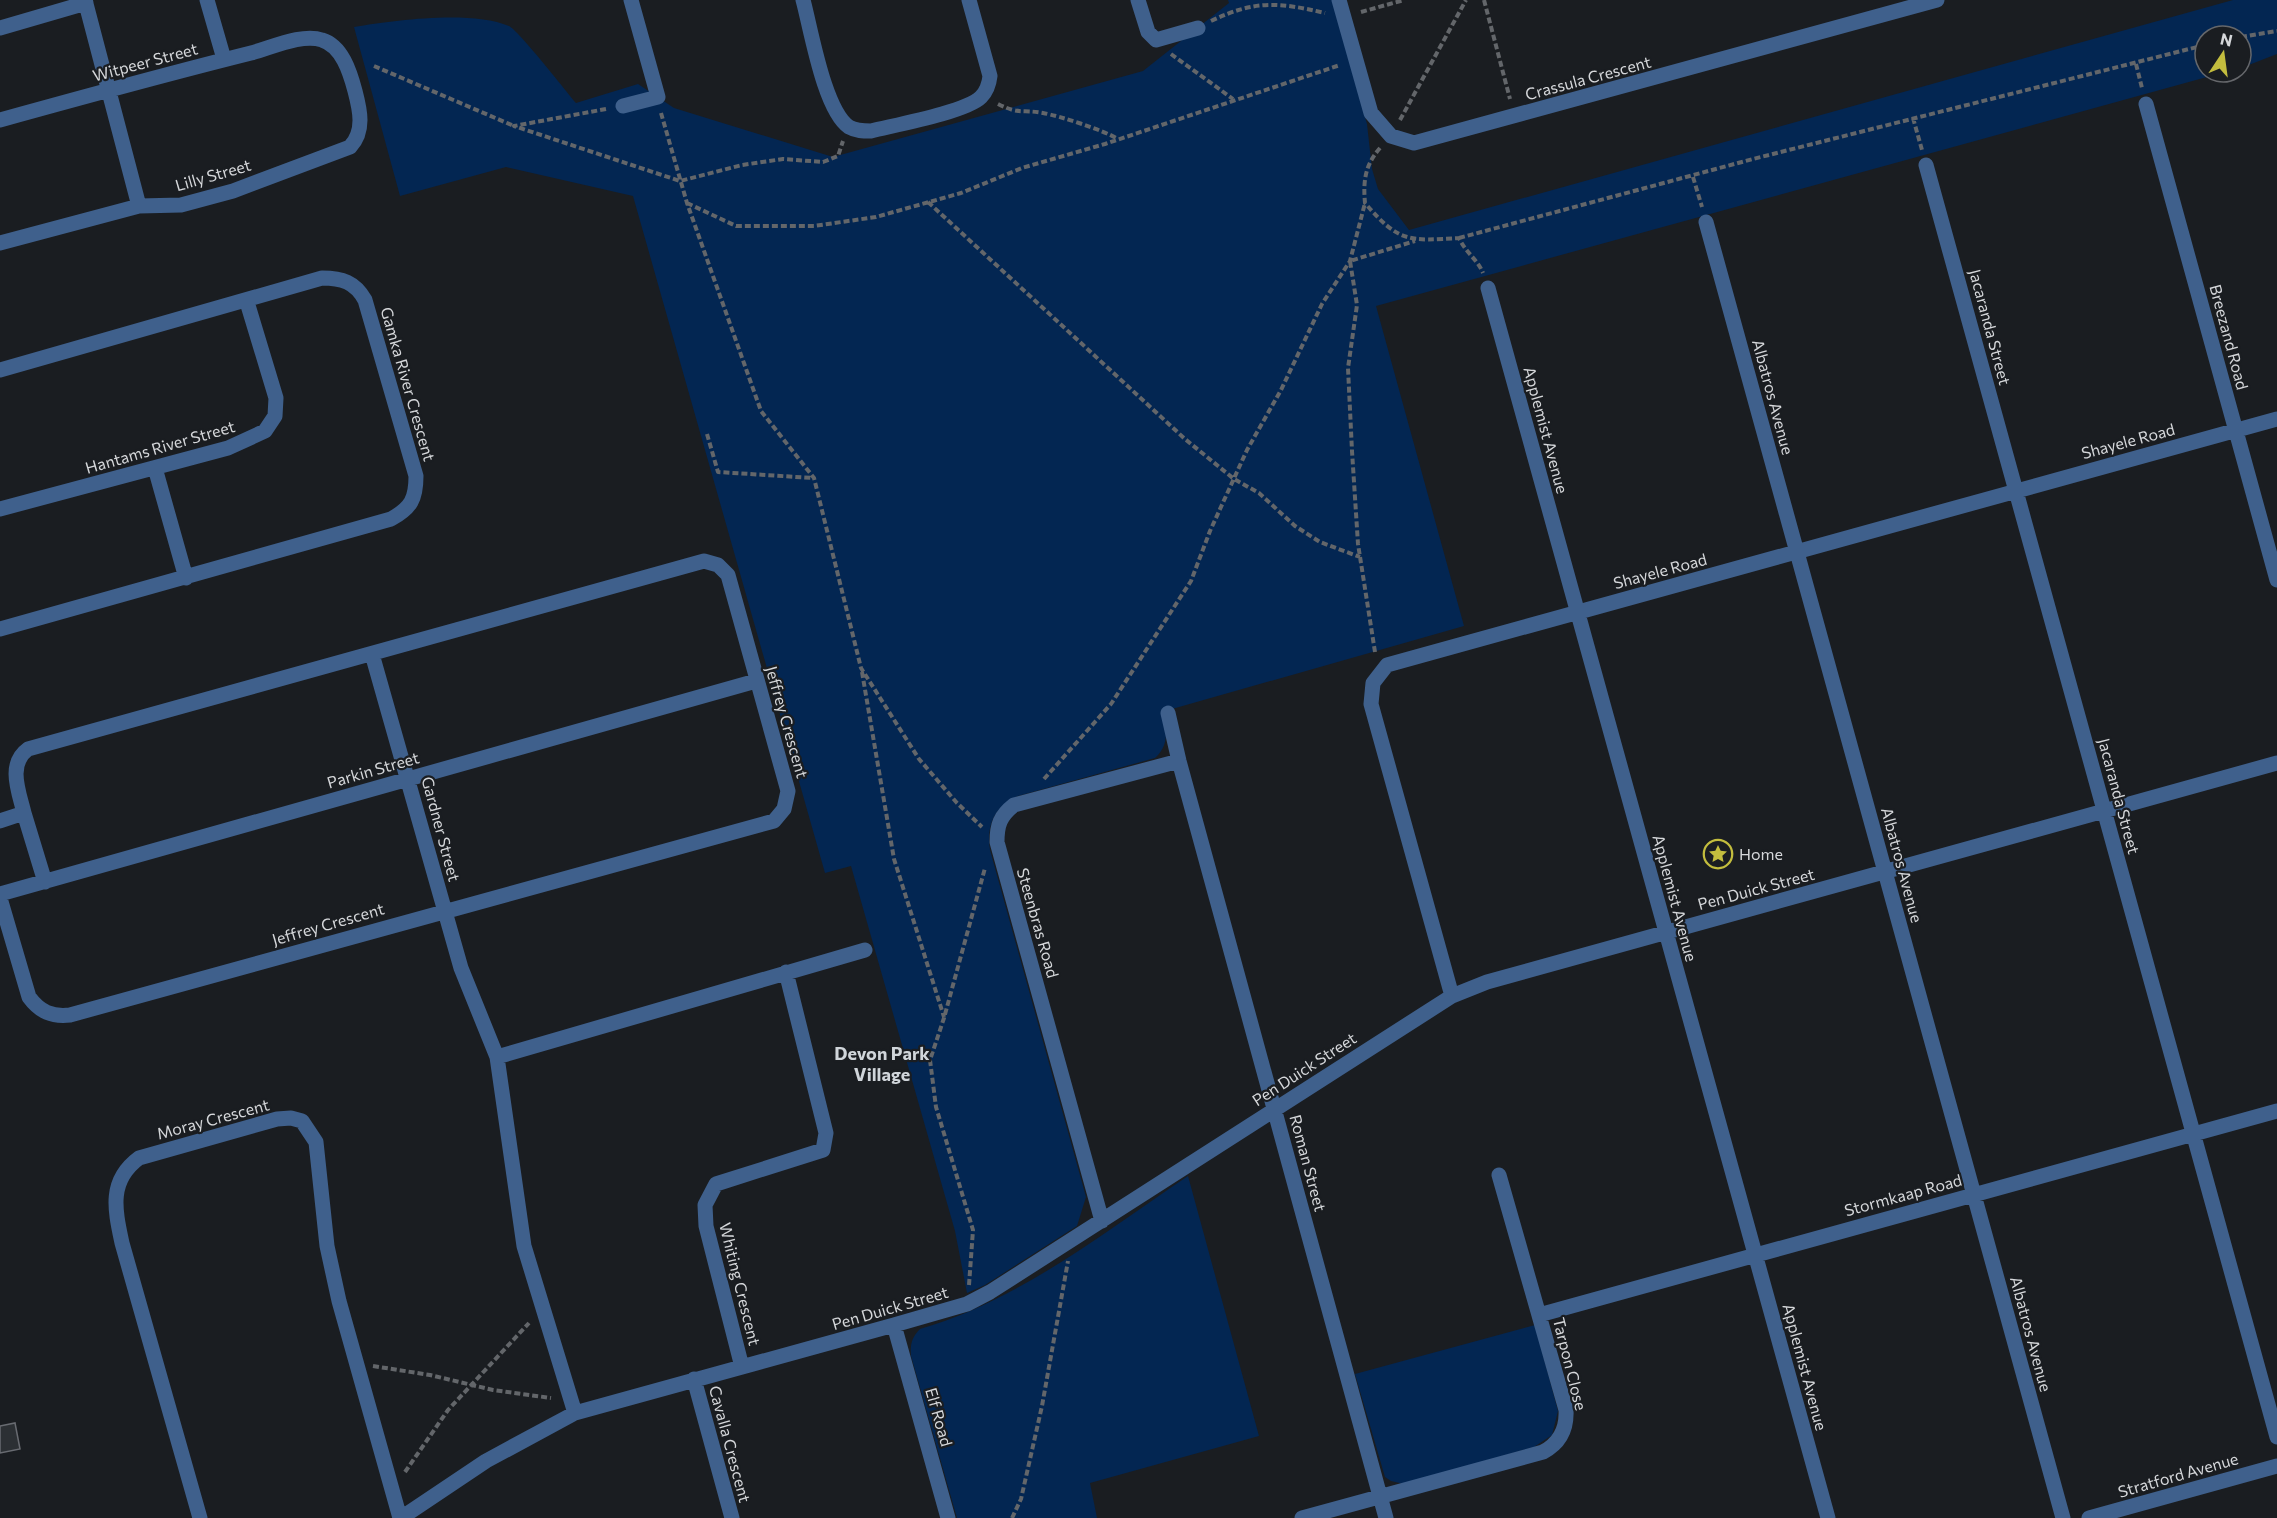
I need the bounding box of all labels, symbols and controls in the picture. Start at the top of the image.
north arrow [2193,24,2253,84]
text: N [2219,28,2234,50]
street label: Witpeer Street [90,38,200,85]
street label: Crassula Crescent [1523,51,1653,103]
street label: Lilly Street [173,155,253,194]
street label: Jacaranda Street [1966,267,2015,387]
street label: Breezand Road [2206,282,2253,392]
street label: Gamka River Crescent [377,304,440,464]
street label: Albatros Avenue [1749,337,1798,457]
street label: Applemist Avenue [1520,364,1573,495]
street label: Hantams River Street [83,416,237,477]
street label: Shayele Road [2079,419,2177,462]
street label: Shayele Road [1611,549,1709,592]
street label: Jeffrey Crescent [762,664,813,781]
street label: Jacaranda Street [2095,736,2144,856]
street label: Parkin Street [325,747,422,792]
street label: Gardner Street [418,774,465,884]
street label: Albatros Avenue [1878,805,1927,925]
street label: Applemist Avenue [1649,832,1702,963]
place icon: Home [1702,838,1734,870]
place label: Home [1739,844,1783,863]
street label: Pen Duick Street [1695,864,1817,913]
street label: Steenbras Road [1014,866,1063,980]
street label: Jeffrey Crescent [270,898,387,949]
street label: Pen Duick Street [1248,1028,1360,1109]
district label: Devon Park Village [834,1042,930,1085]
street label: Moray Crescent [155,1094,272,1143]
street label: Roman Street [1286,1112,1331,1214]
street label: Stormkaap Road [1842,1170,1964,1219]
street label: Whiting Crescent [716,1220,765,1348]
street label: Albatros Avenue [2007,1274,2056,1394]
street label: Pen Duick Street [830,1282,951,1333]
street label: Applemist Avenue [1779,1301,1832,1432]
street label: Tarpon Close [1550,1315,1591,1412]
street label: Cavalla Crescent [706,1383,755,1505]
street label: Elf Road [922,1385,957,1448]
street label: Stratford Avenue [2116,1448,2240,1501]

